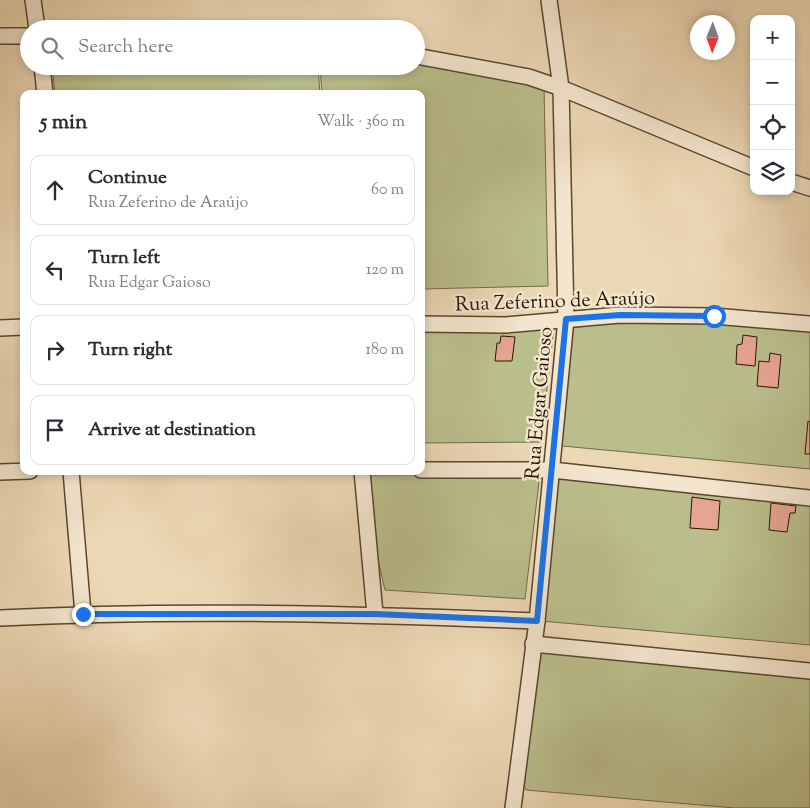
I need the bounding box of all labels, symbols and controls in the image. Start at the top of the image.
north arrow [690,15,735,60]
map controls [750,15,795,195]
button: + [750,15,795,60]
search box [20,20,425,75]
icon: search [38,34,66,62]
text: Search here [78,34,173,61]
button: − [750,60,795,105]
button: locate [750,105,795,150]
text: 5 min [40,108,87,138]
text: Walk · 360 m [317,111,405,134]
button: layers [750,150,795,195]
text: Continue [88,165,167,192]
icon: ahead [41,176,69,204]
text: 60 m [371,179,404,202]
text: Rua Zeferino de Araújo [88,192,248,215]
text: Turn left [88,245,160,272]
icon: left [41,256,69,284]
text: 120 m [366,259,404,282]
text: Rua Edgar Gaioso [88,272,211,295]
street label: Rua Zeferino de Araújo [455,285,656,320]
route start [703,305,726,328]
street label: Rua Edgar Gaioso [519,326,562,481]
icon: right [41,336,69,364]
text: Turn right [88,337,172,364]
text: 180 m [365,339,404,362]
icon: arrive [41,416,69,444]
text: Arrive at destination [88,417,256,444]
route end [72,603,95,626]

